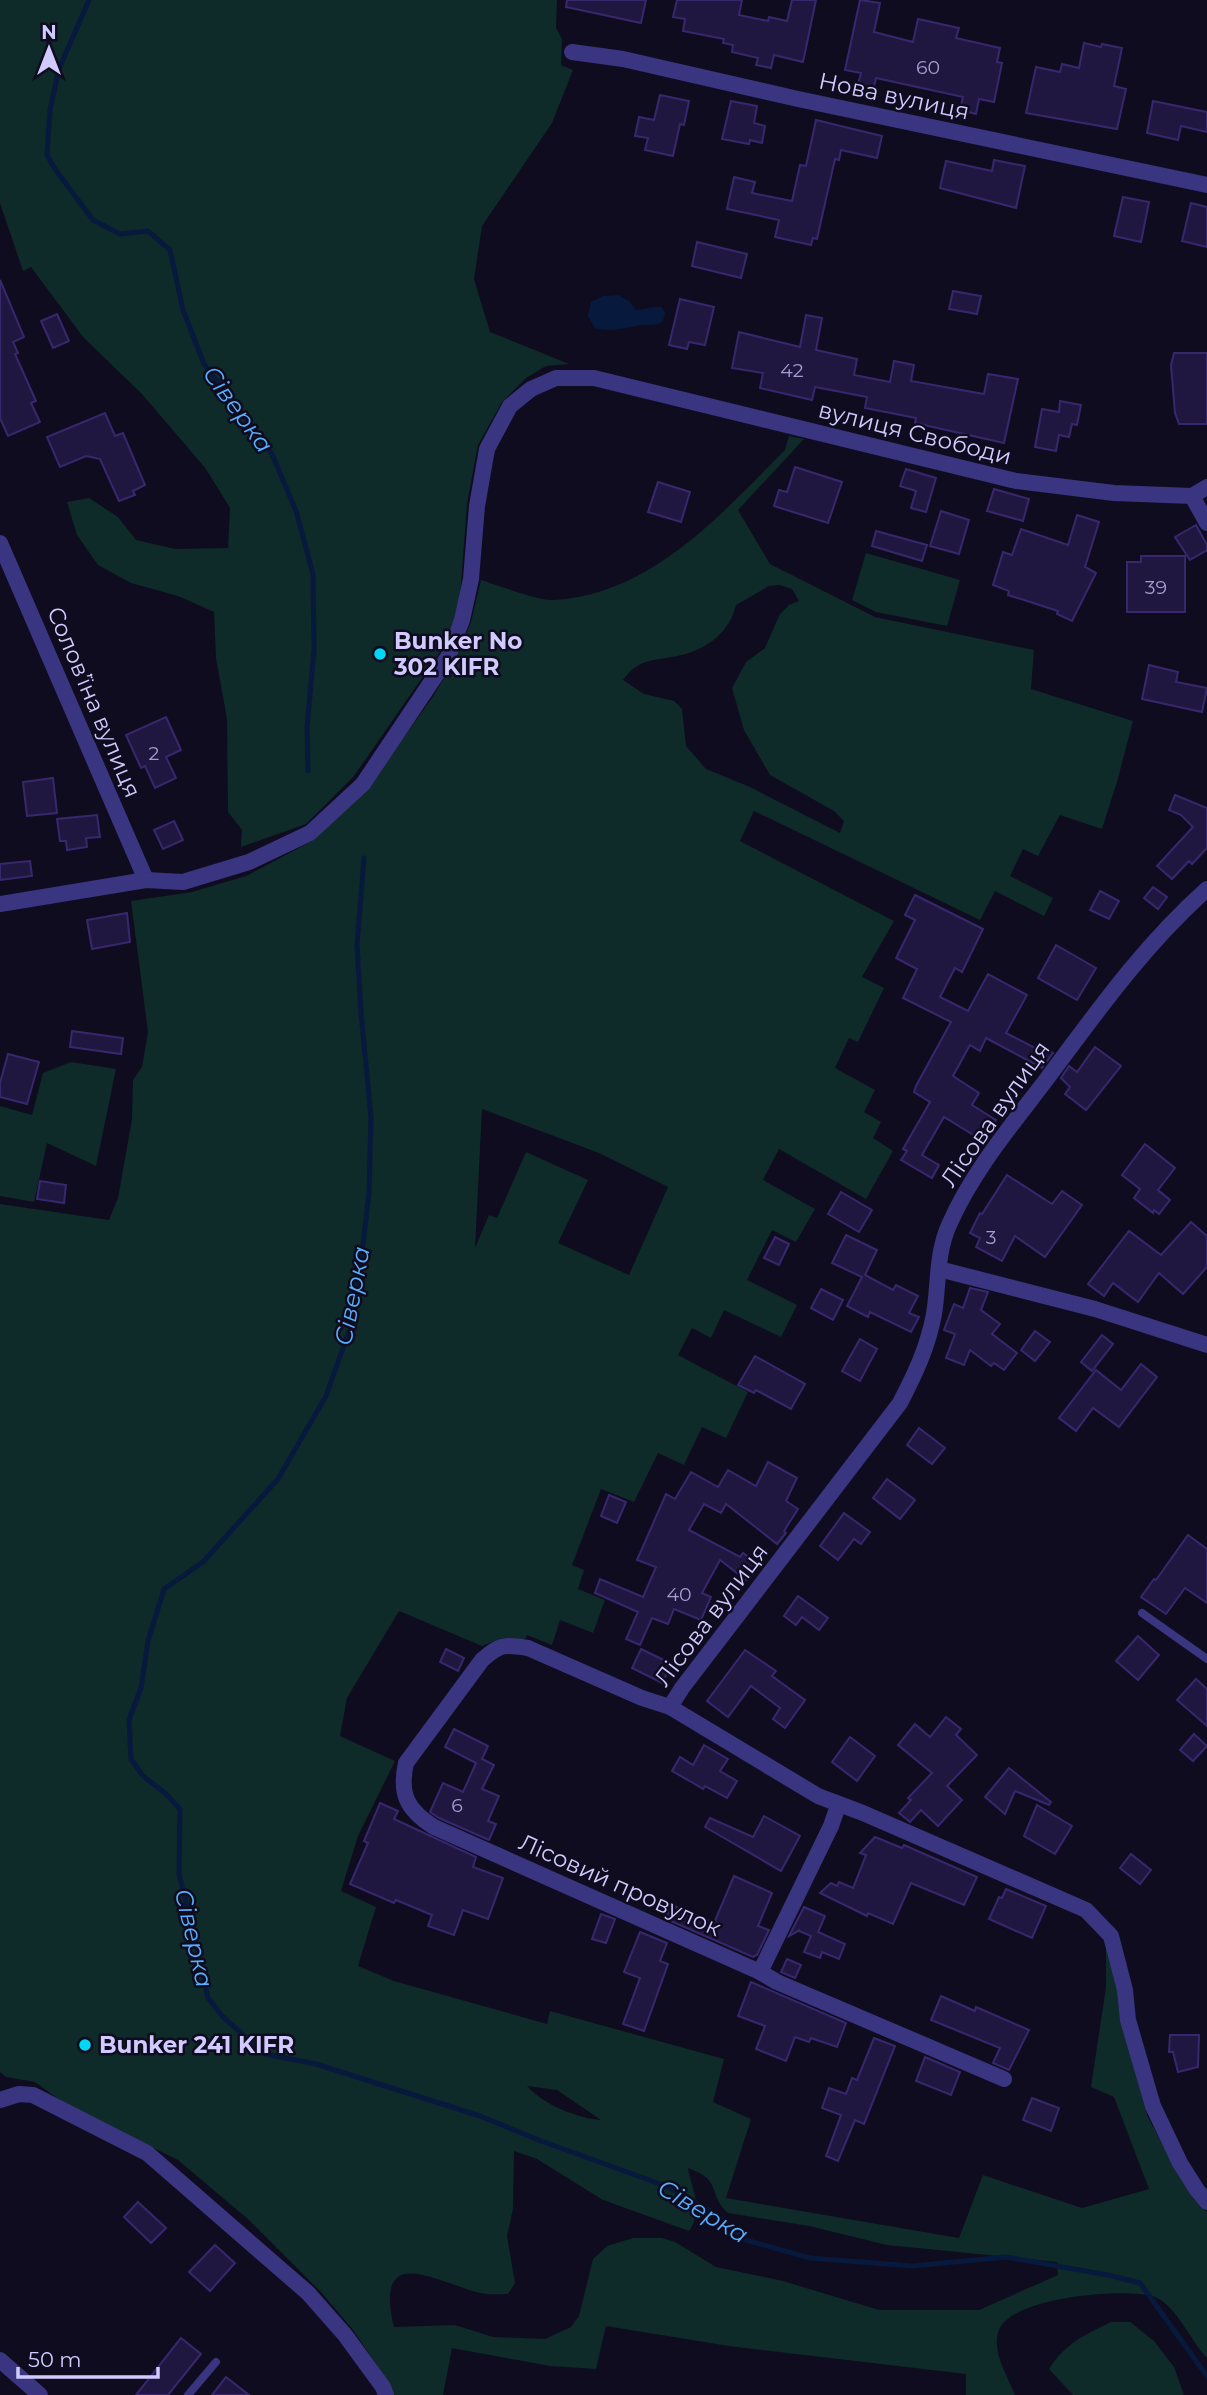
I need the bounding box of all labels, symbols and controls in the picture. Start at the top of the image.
north arrow [14,14,84,84]
text: N [41,21,57,44]
house number: 60 [916,56,940,79]
street label: Нова вулиця [816,66,972,126]
house number: 42 [780,359,804,382]
water label: Сіверка [197,360,279,458]
street label: вулиця Свободи [816,395,1014,471]
house number: 39 [1145,576,1167,599]
street label: Соловʼїна вулиця [41,602,147,802]
place label: Bunker No 302 KIFR [393,627,522,681]
marker: Bunker No 302 KIFR [372,646,388,662]
house number: 2 [149,742,160,765]
street label: Лісова вулиця [934,1036,1056,1192]
house number: 3 [986,1226,996,1249]
water label: Сіверка [328,1244,376,1348]
street label: Лісова вулиця [648,1538,774,1692]
house number: 40 [666,1583,692,1606]
house number: 6 [451,1794,463,1817]
street label: Лісовий провулок [515,1828,726,1942]
water label: Сіверка [169,1886,219,1990]
place label: Bunker 241 KIFR [99,2031,294,2059]
marker: Bunker 241 KIFR [77,2037,93,2053]
water label: Сіверка [653,2173,753,2249]
scale bar [18,2336,158,2380]
text: 50 m [28,2347,82,2372]

